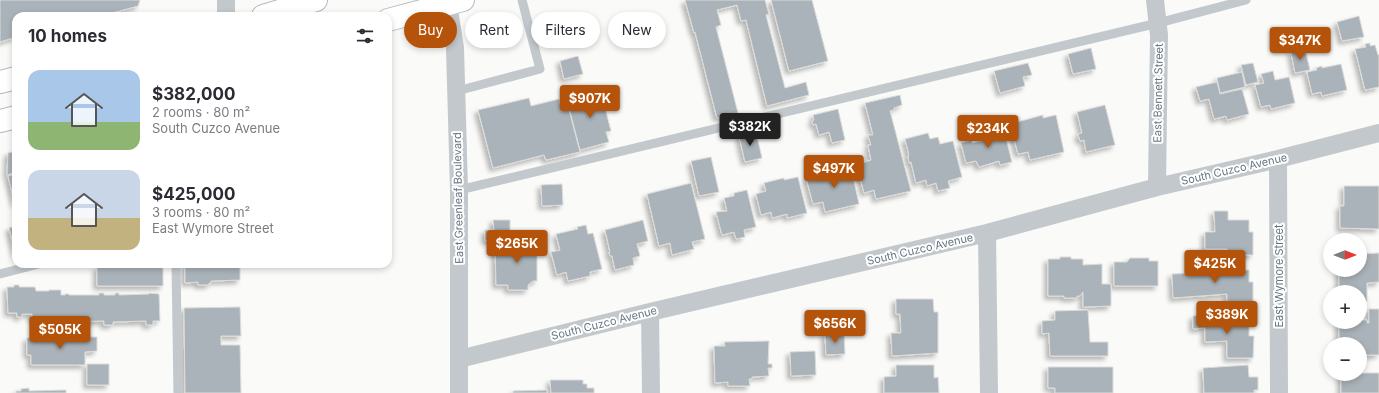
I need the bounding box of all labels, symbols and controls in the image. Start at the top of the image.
chip: Buy [404,12,457,48]
chip: Rent [465,12,523,48]
chip: Filters [531,12,600,48]
chip: New [608,12,666,48]
icon: filters [354,25,376,47]
text: 10 homes [28,26,107,46]
pin: $347K [1272,27,1328,61]
text: $347K [1279,32,1321,48]
street label: East Bennett Street [1150,43,1166,143]
text: $382,000 [152,84,235,104]
pin: $907K [562,85,618,119]
icon: home [60,86,108,134]
text: $907K [569,90,611,106]
text: 2 rooms · 80 m² [152,104,250,120]
pin: $382K [722,113,778,147]
pin: $234K [960,115,1016,149]
text: $382K [729,118,771,134]
text: South Cuzco Avenue [152,120,280,136]
text: $234K [966,120,1010,136]
street label: East Greenleaf Boulevard [450,132,466,264]
street label: South Cuzco Avenue [1180,150,1288,188]
pin: $497K [806,155,862,189]
text: $497K [813,160,855,176]
text: $425,000 [152,184,235,204]
icon: home [60,186,108,234]
text: 3 rooms · 80 m² [152,204,250,220]
text: East Wymore Street [152,220,274,236]
street label: East Wymore Street [1272,224,1286,328]
pin: $265K [489,230,545,264]
street label: South Cuzco Avenue [866,230,974,268]
north arrow [1323,233,1367,277]
map controls [1323,233,1367,381]
text: $265K [496,235,538,251]
pin: $425K [1187,250,1243,284]
text: $425K [1193,255,1237,271]
button: + [1323,285,1367,329]
pin: $389K [1199,301,1255,335]
street label: South Cuzco Avenue [550,303,658,343]
text: $389K [1205,306,1249,322]
pin: $656K [807,310,863,344]
text: $656K [813,315,857,331]
pin: $505K [32,316,88,350]
text: $505K [38,321,82,337]
button: − [1323,337,1367,381]

